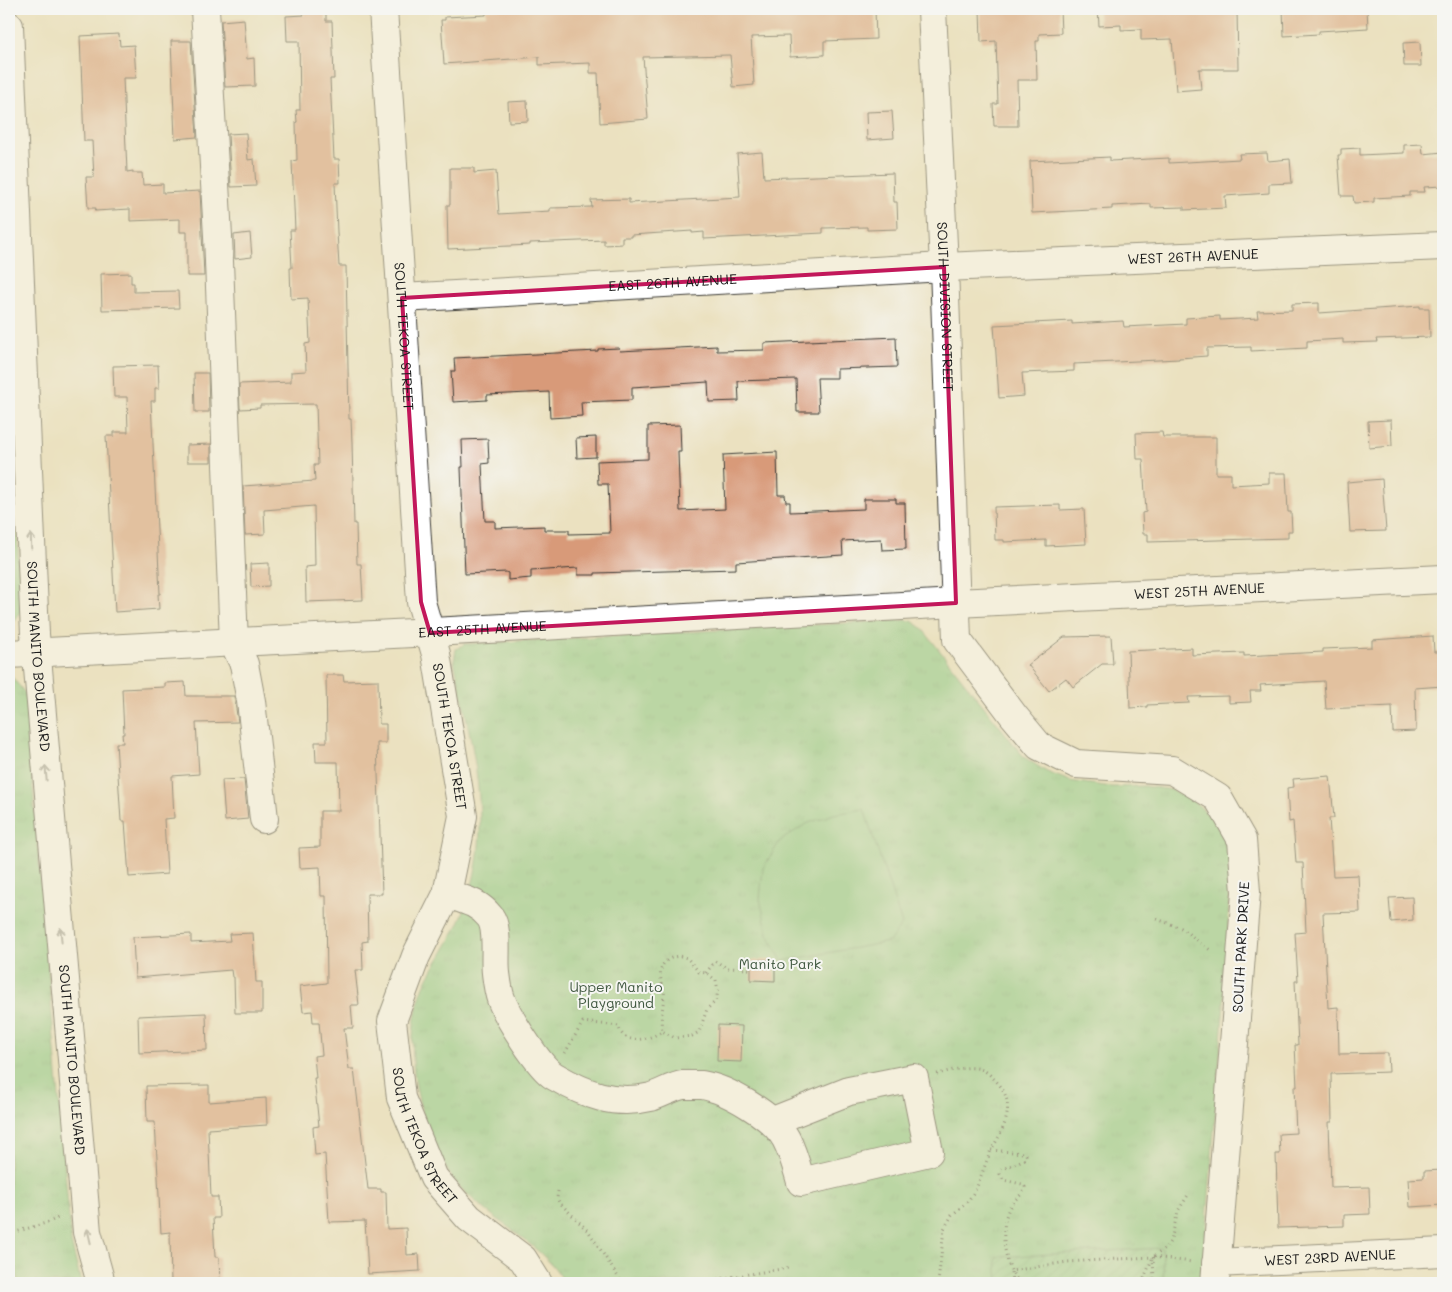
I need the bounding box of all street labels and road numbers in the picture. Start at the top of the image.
street label: SOUTH DIVISION STREET [933,221,958,392]
street label: WEST 26TH AVENUE [1127,244,1259,268]
street label: SOUTH TEKOA STREET [390,261,419,411]
street label: EAST 26TH AVENUE [608,269,737,295]
street label: SOUTH MANITO BOULEVARD [23,561,55,752]
street label: WEST 25TH AVENUE [1133,578,1265,603]
street label: EAST 25TH AVENUE [418,616,547,642]
street label: SOUTH TEKOA STREET [429,661,472,812]
street label: SOUTH PARK DRIVE [1228,881,1253,1013]
street label: SOUTH MANITO BOULEVARD [55,964,90,1156]
street label: SOUTH TEKOA STREET [388,1066,462,1208]
street label: WEST 23RD AVENUE [1263,1244,1396,1270]

